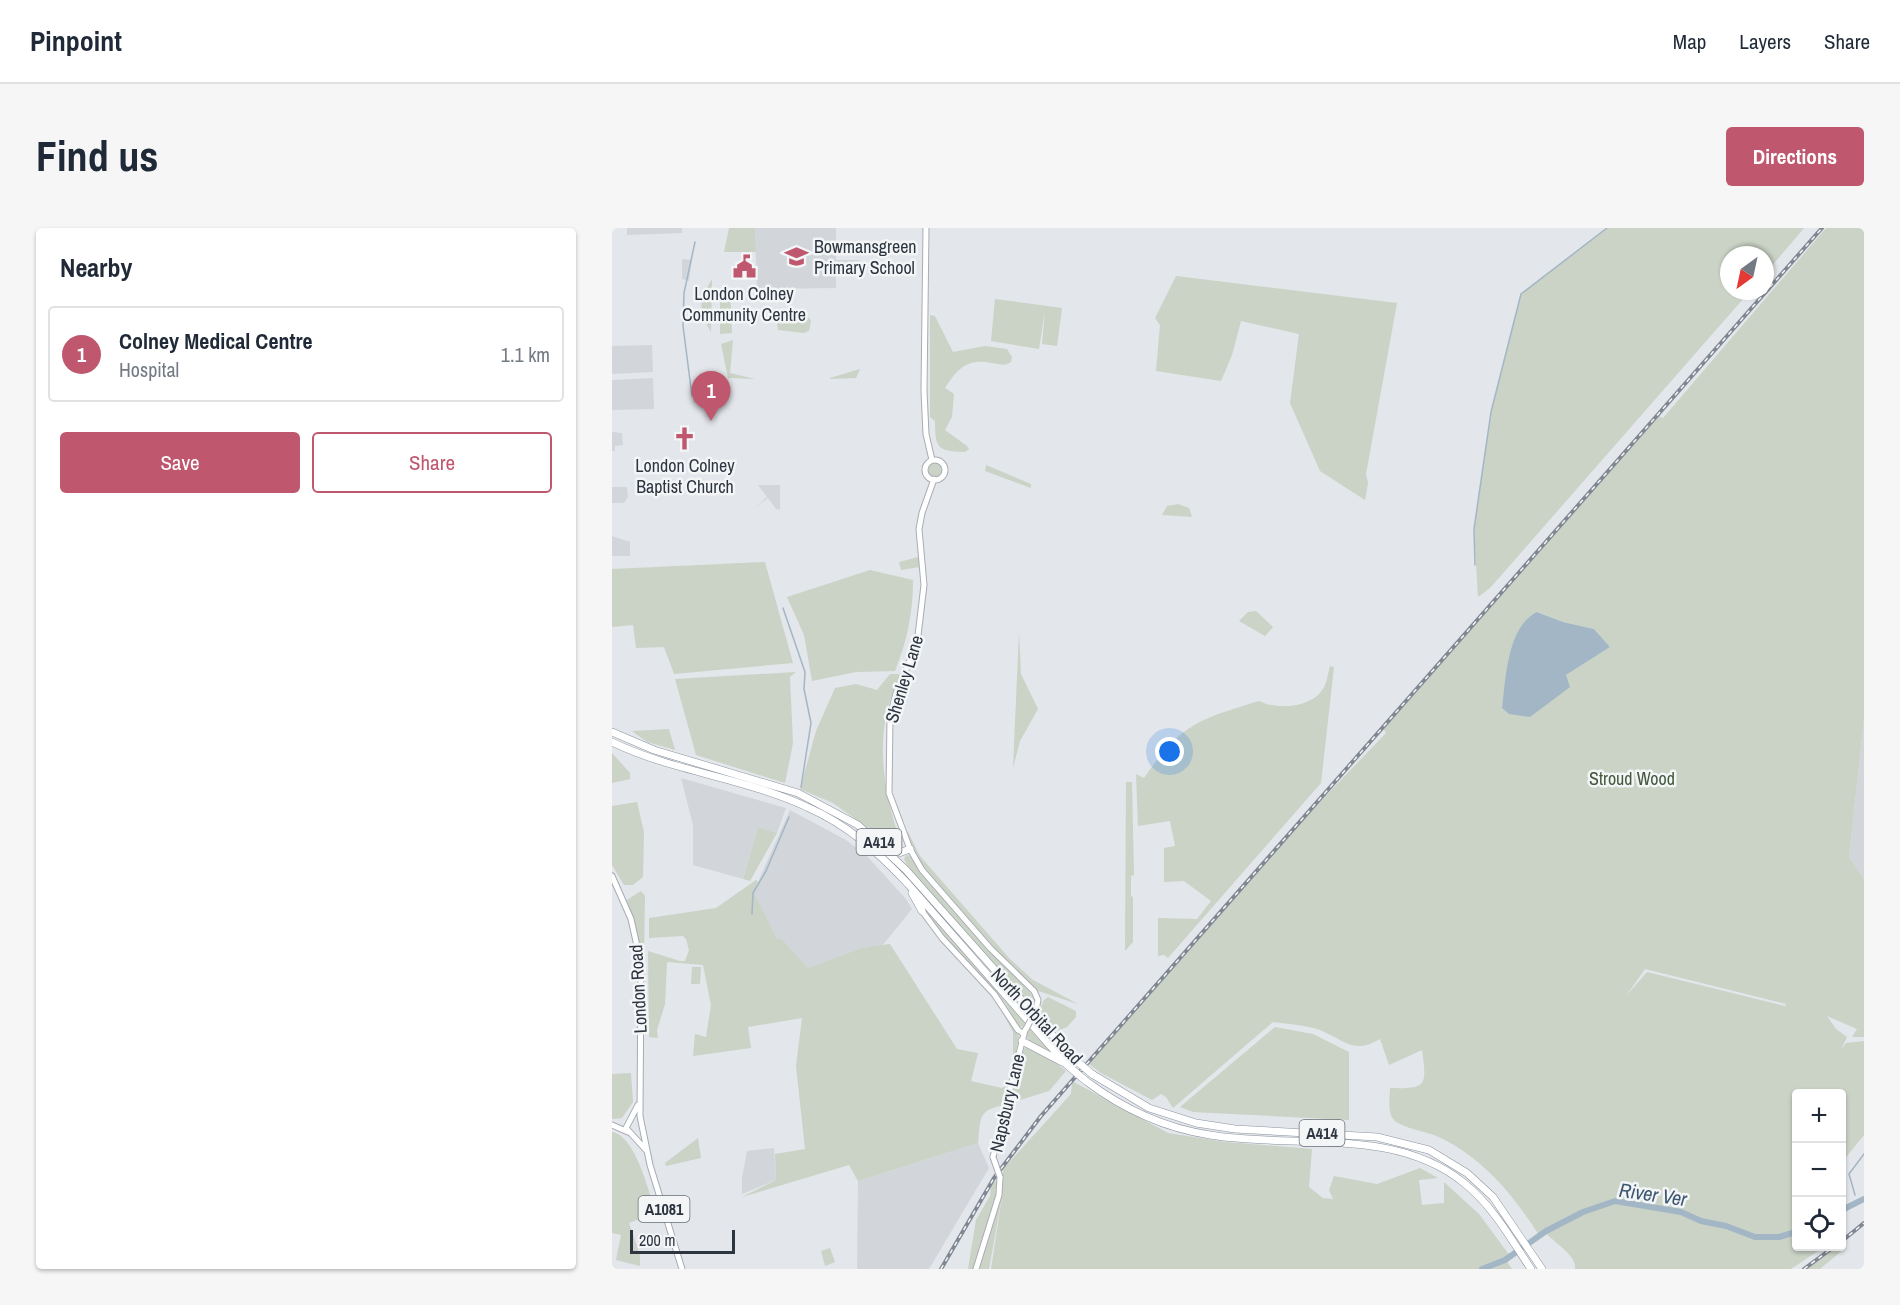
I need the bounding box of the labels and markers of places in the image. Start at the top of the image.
place label: Bowmansgreen Primary School [814,234,917,280]
school or university icon: Bowmansgreen Primary School [783,243,809,269]
public building icon: London Colney Community Centre [731,254,757,280]
place label: London Colney Community Centre [682,281,806,327]
pin: 1 [692,372,730,421]
church icon: London Colney Baptist Church [672,426,698,452]
place label: London Colney Baptist Church [635,453,735,499]

